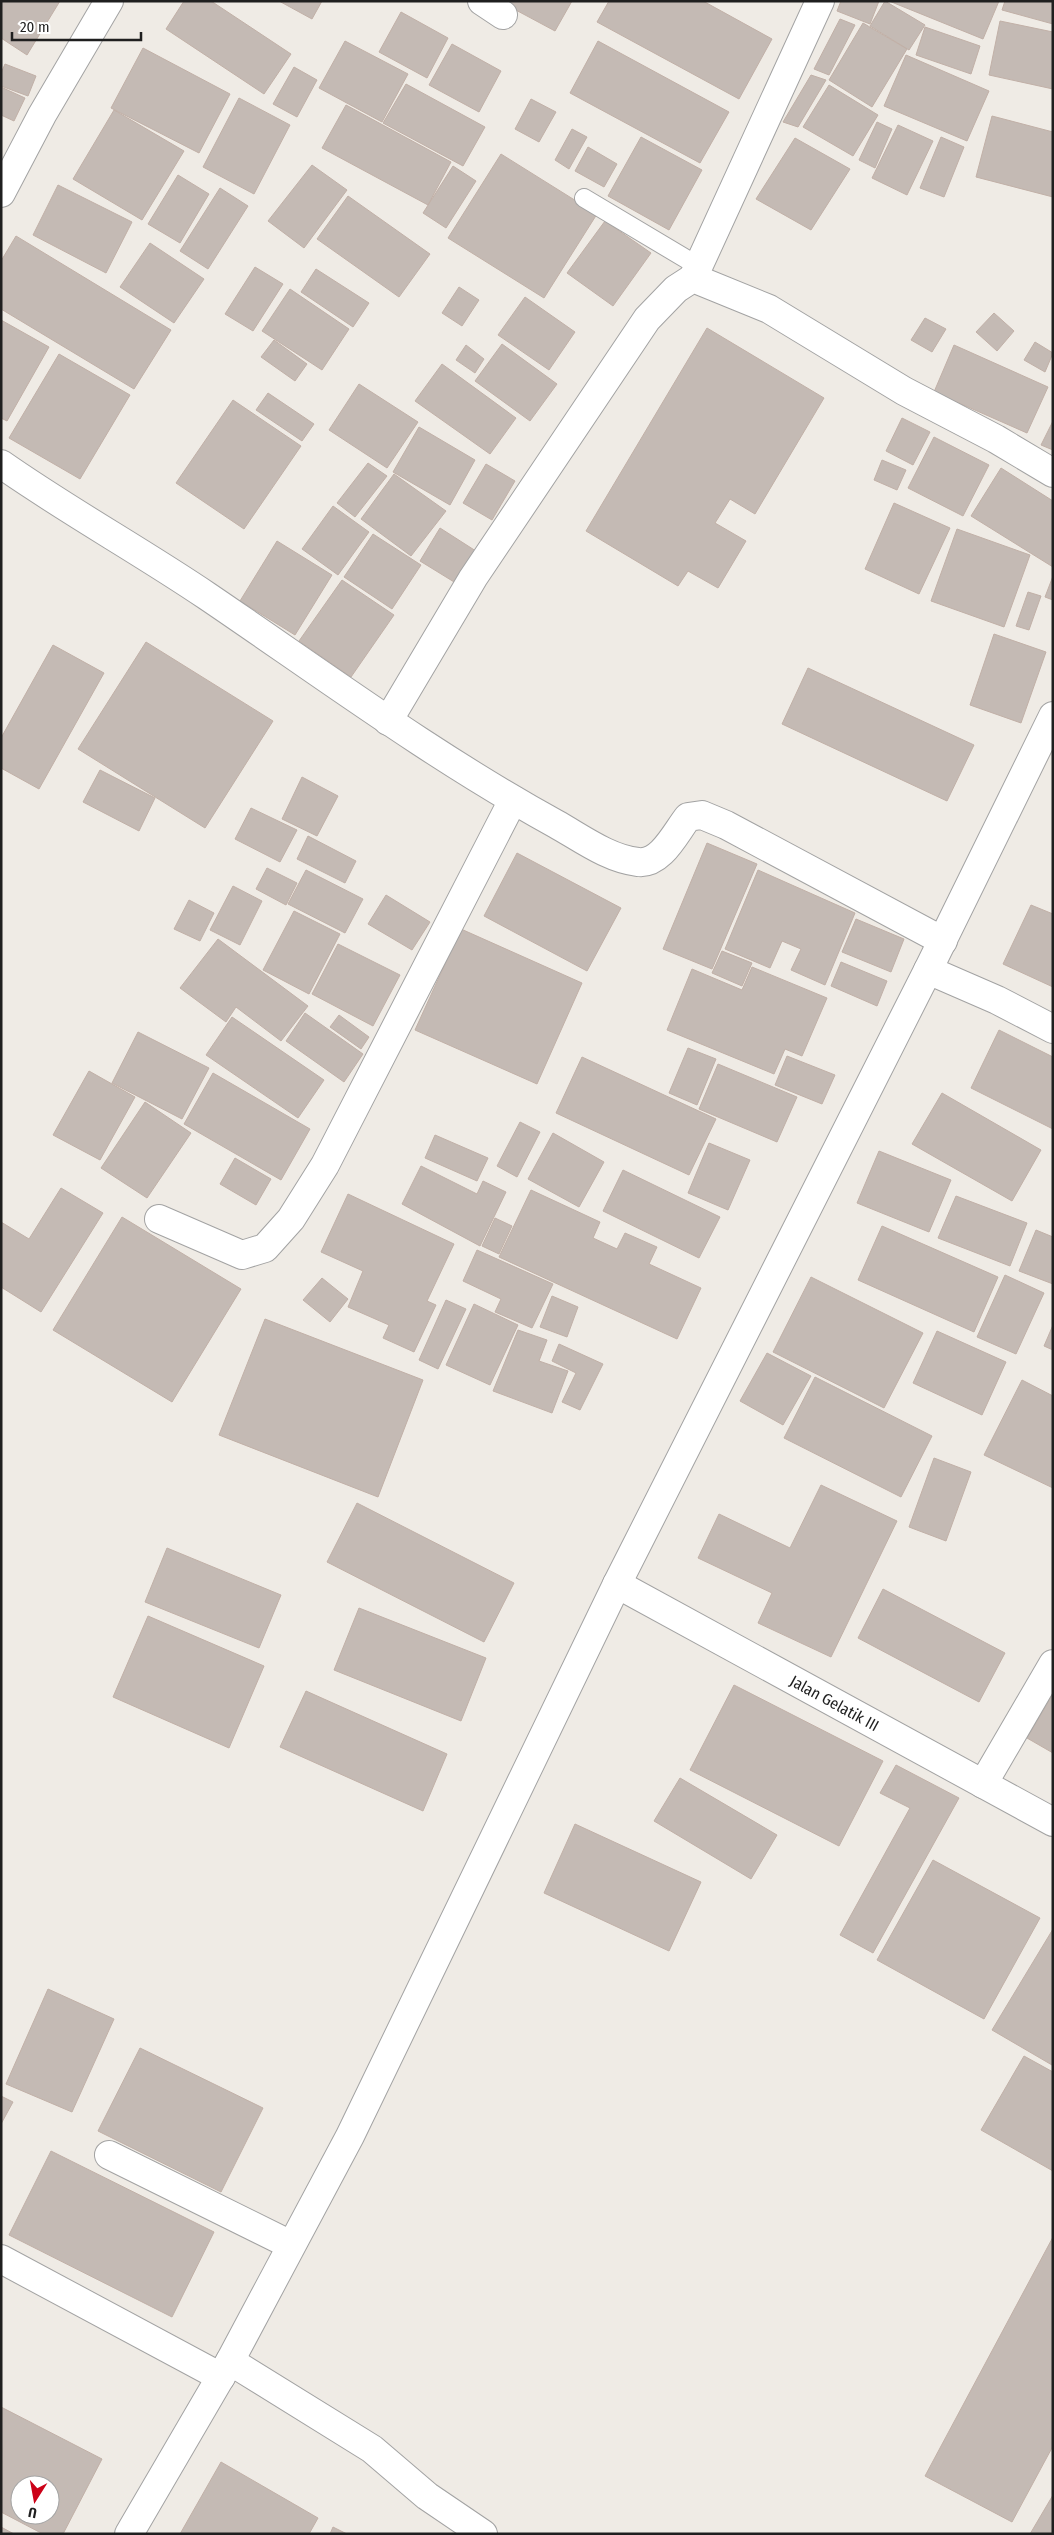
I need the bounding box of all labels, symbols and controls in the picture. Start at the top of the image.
scale bar [12,10,141,42]
text: 20 m [20,18,50,36]
street label: Jalan Gelatik III [787,1671,882,1735]
north arrow [10,2475,60,2525]
text: U [27,2503,38,2521]

